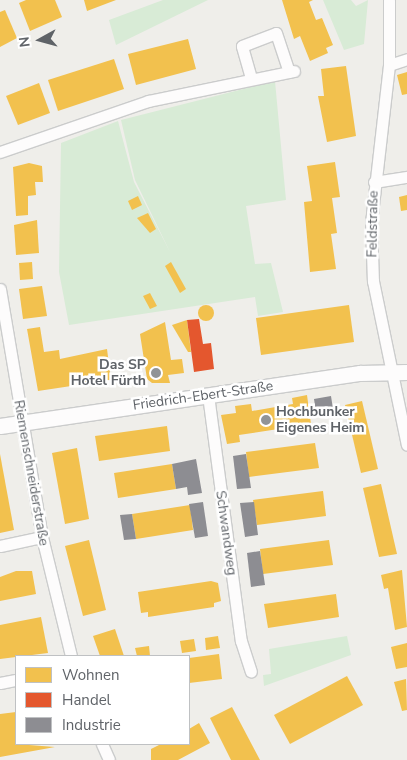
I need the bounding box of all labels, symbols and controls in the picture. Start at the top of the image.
north arrow [15,15,65,65]
text: N [15,36,35,48]
street label: Feldstraße [364,190,382,258]
place label: Das SP Hotel Fürth [71,357,146,390]
marker: Das SP Hotel Fürth [150,367,162,379]
street label: Friedrich-Ebert-Straße [132,378,274,414]
street label: Riemenschneiderstraße [10,399,52,547]
place label: Hochbunker Eigenes Heim [276,404,365,437]
marker: Hochbunker Eigenes Heim [260,414,272,426]
street label: Schwandweg [212,490,240,576]
legend [15,655,190,745]
text: Wohnen [62,665,120,685]
text: Handel [62,690,111,710]
text: Industrie [62,715,121,735]

